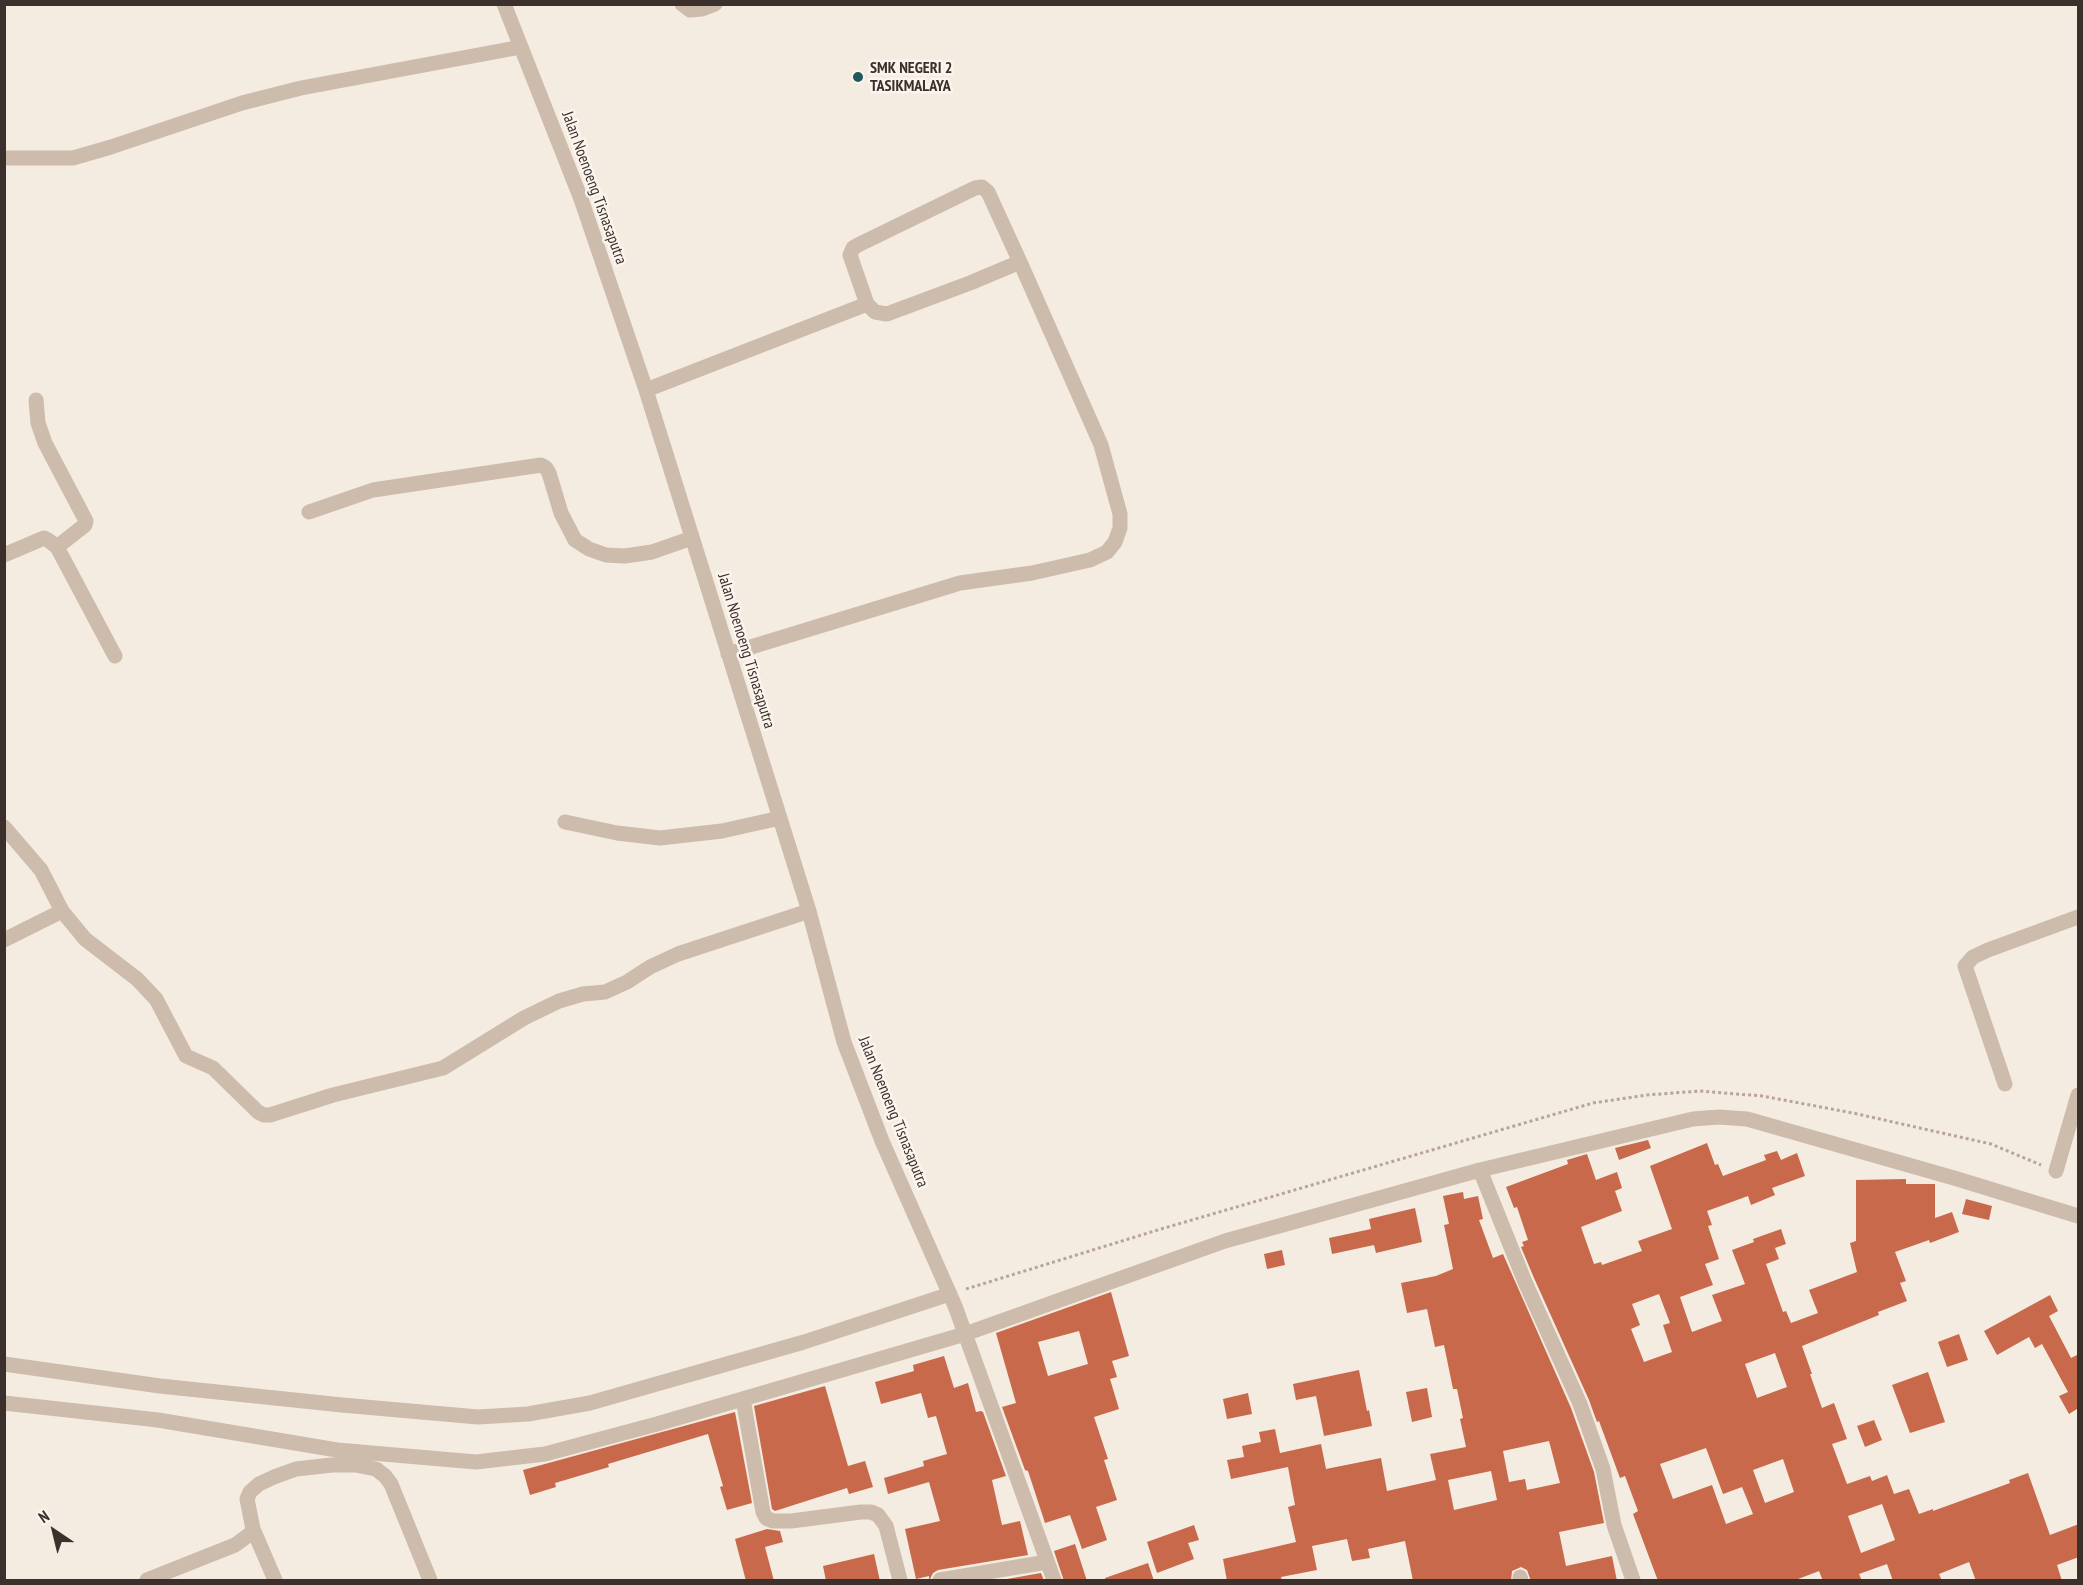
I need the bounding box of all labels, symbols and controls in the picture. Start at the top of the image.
place label: SMK NEGERI 2 TASIKMALAYA [870,58,952,96]
marker: SMK NEGERI 2 TASIKMALAYA [851,70,865,84]
street label: Jalan Noenoeng Tisnasaputra [557,109,631,267]
street label: Jalan Noenoeng Tisnasaputra [713,571,779,731]
street label: Jalan Noenoeng Tisnasaputra [854,1034,932,1190]
north arrow [24,1501,84,1561]
text: N [34,1506,53,1527]

